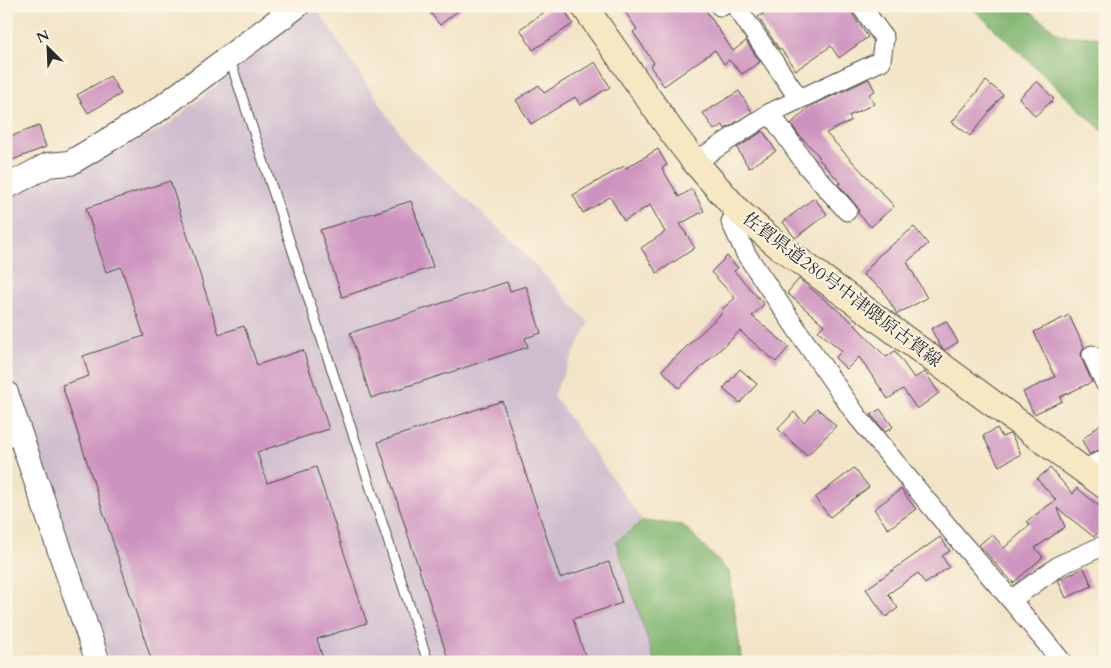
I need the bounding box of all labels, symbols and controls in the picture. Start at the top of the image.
north arrow [22,22,72,72]
text: N [33,25,52,48]
street label: 佐賀県道280号中津隈原古賀線 [737,207,947,373]

